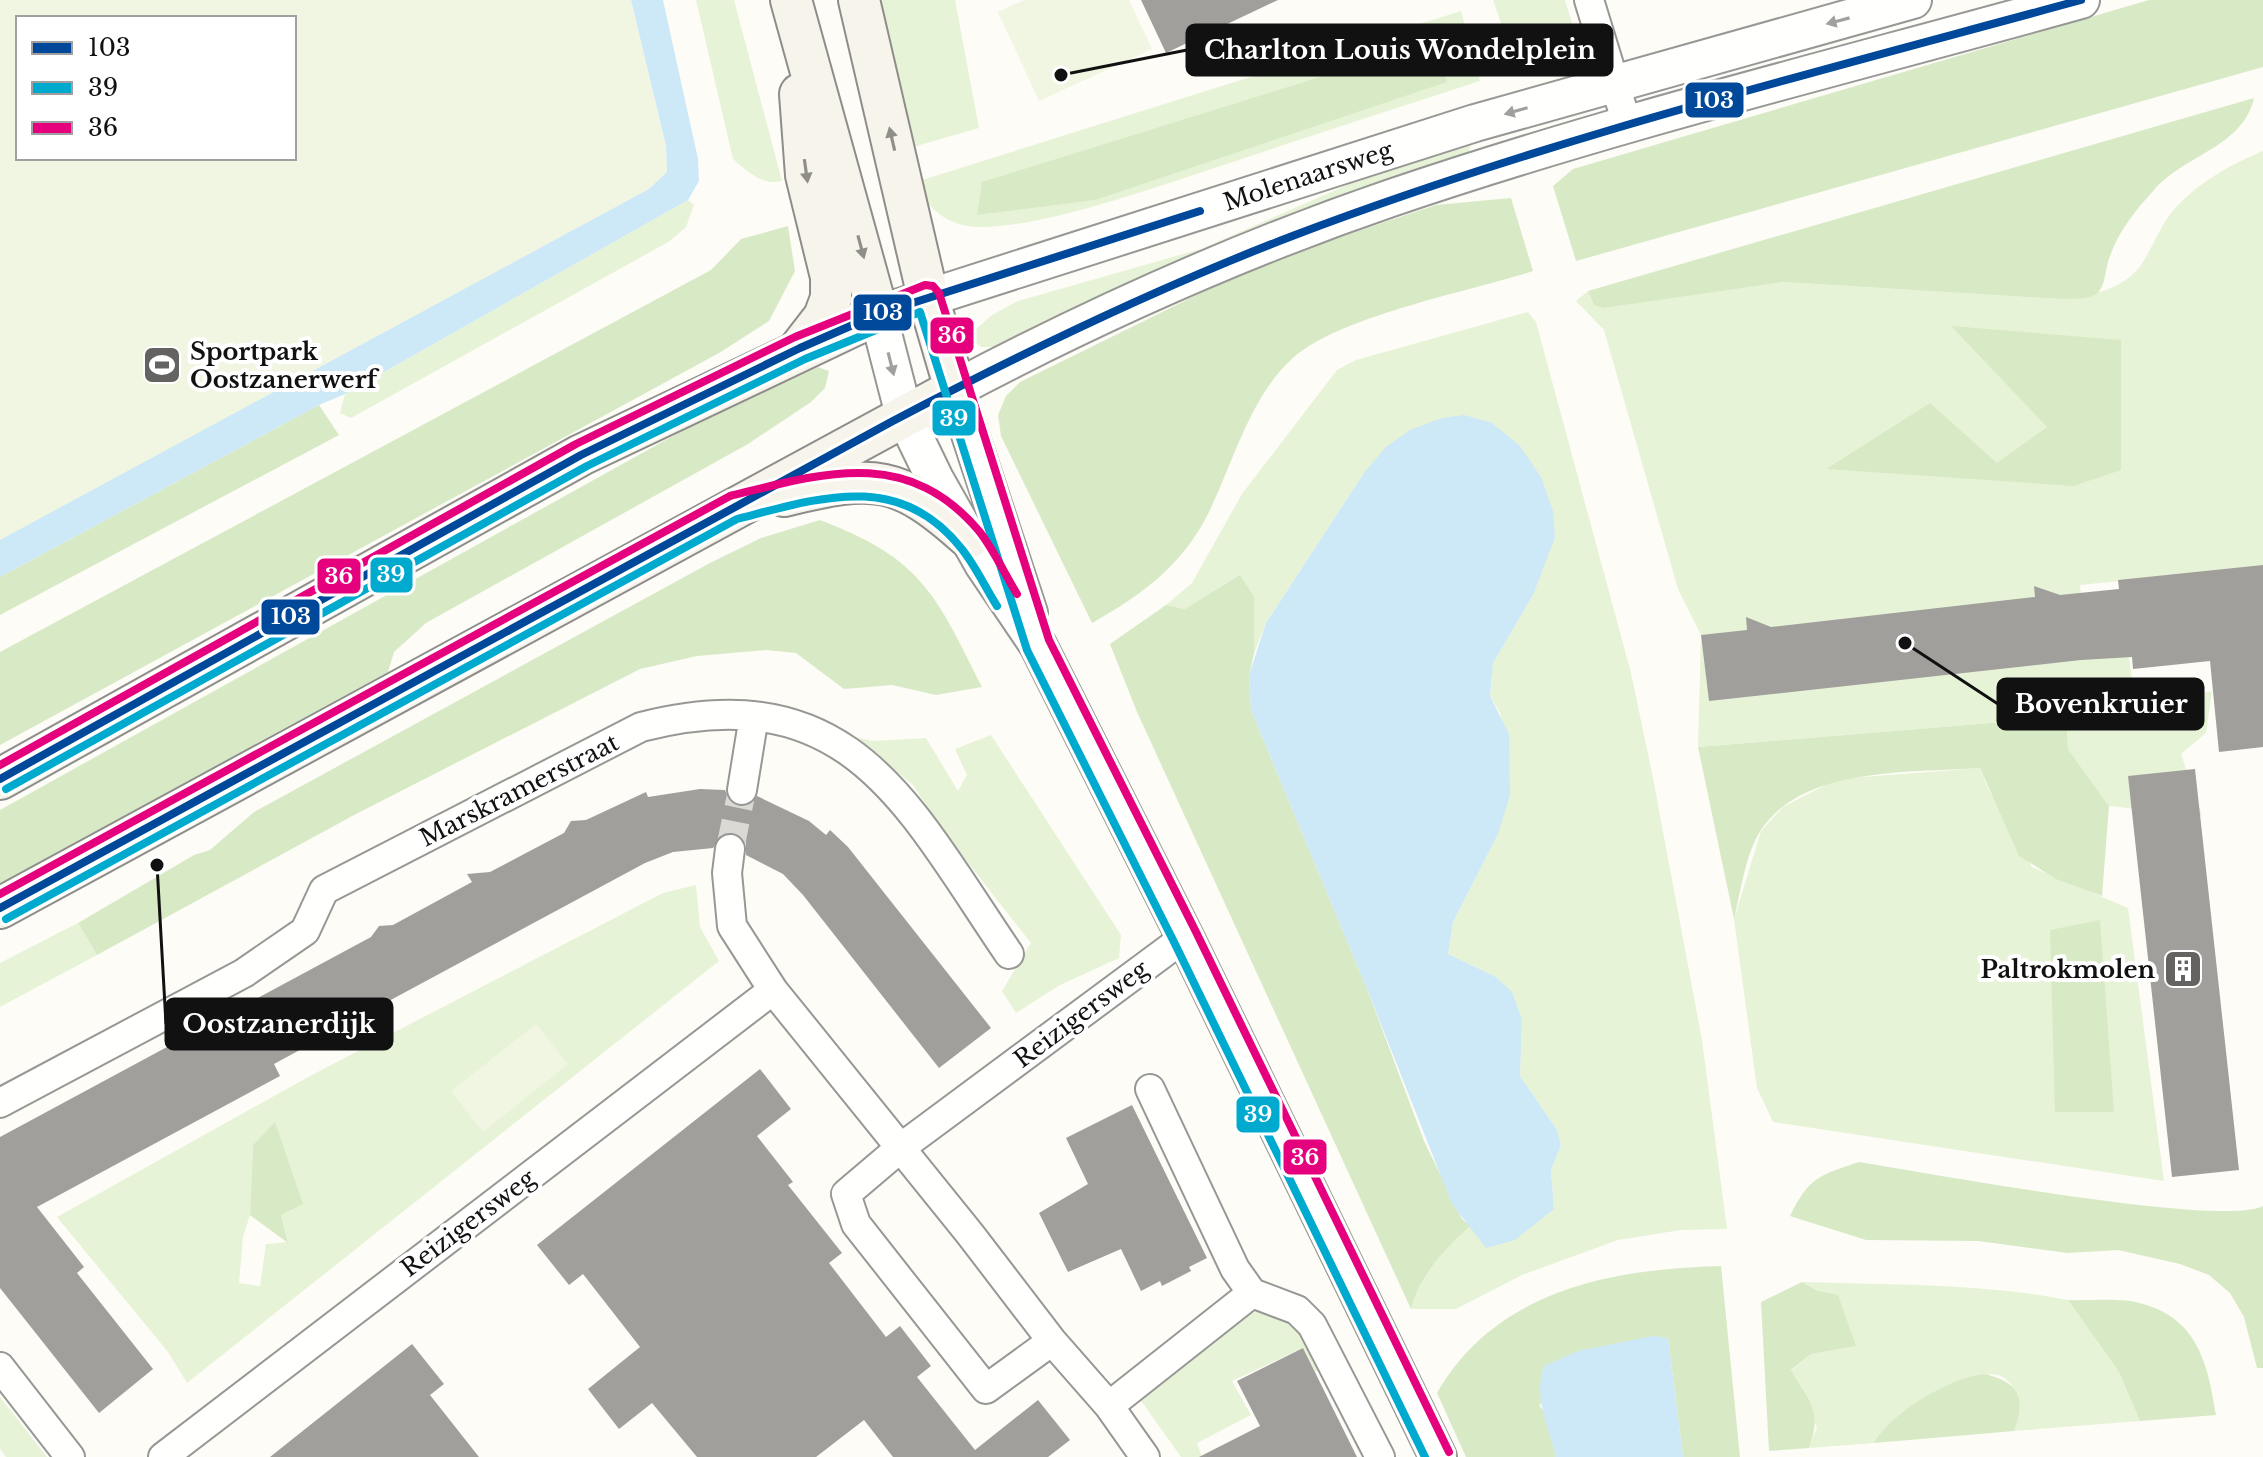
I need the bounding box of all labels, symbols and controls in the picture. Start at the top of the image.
one-way arrow [1826,15,1850,28]
legend [16,16,296,160]
callout: Charlton Louis Wondelplein [1187,25,1612,75]
text: 103 [88,33,131,62]
text: Charlton Louis Wondelplein [1204,34,1596,66]
text: 39 [88,73,118,102]
line badge: 103 [1684,81,1745,119]
text: 103 [1694,87,1734,114]
one-way arrow [1504,105,1528,118]
text: 36 [88,113,118,142]
one-way arrow [886,126,898,151]
street label: Molenaarsweg [1220,135,1397,217]
one-way arrow [800,159,813,184]
one-way arrow [855,235,868,259]
line badge: 103 [852,293,913,332]
text: 103 [863,299,903,326]
line badge: 36 [929,316,975,355]
text: 36 [938,322,966,349]
place label: Sportpark Oostzanerwerf [190,337,380,394]
sports icon: Sportpark Oostzanerwerf [141,344,183,386]
one-way arrow [886,352,898,377]
line badge: 39 [931,399,977,437]
text: 39 [940,405,968,432]
line badge: 39 [369,556,414,594]
line badge: 36 [316,557,362,595]
text: 39 [377,561,405,588]
text: 36 [325,563,353,590]
line badge: 103 [260,598,321,636]
text: 103 [271,603,311,630]
callout: Bovenkruier [1998,679,2203,729]
text: Bovenkruier [2014,688,2188,720]
street label: Marskramerstraat [415,727,623,853]
building icon: Paltrokmolen [2162,948,2204,990]
street label: Reizigersweg [1008,954,1154,1074]
place label: Paltrokmolen [1981,955,2156,984]
callout: Oostzanerdijk [166,999,392,1049]
text: Oostzanerdijk [182,1008,377,1040]
line badge: 39 [1235,1095,1281,1134]
text: 39 [1244,1101,1272,1128]
line badge: 36 [1282,1138,1328,1176]
text: 36 [1291,1144,1319,1171]
street label: Reizigersweg [395,1163,541,1283]

